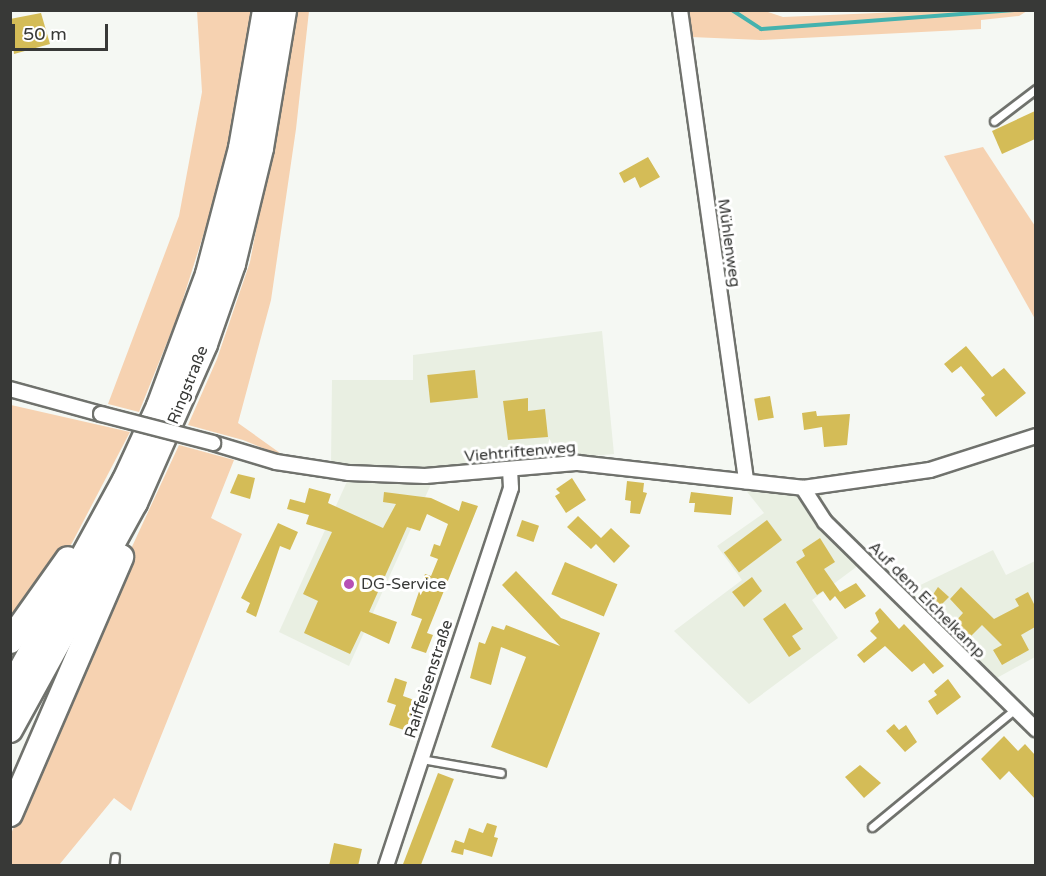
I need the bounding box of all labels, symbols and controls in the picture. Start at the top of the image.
scale bar [15,12,111,50]
text: 50 m [23,23,67,45]
street label: Mühlenweg [713,198,745,288]
street label: Ringstraße [164,343,212,427]
street label: Viehtriftenweg [463,438,577,466]
street label: Auf dem Eichelkamp [865,538,989,662]
place label: DG-Service [361,574,446,594]
marker: DG-Service [342,577,356,591]
street label: Raiffeisenstraße [401,617,457,741]

